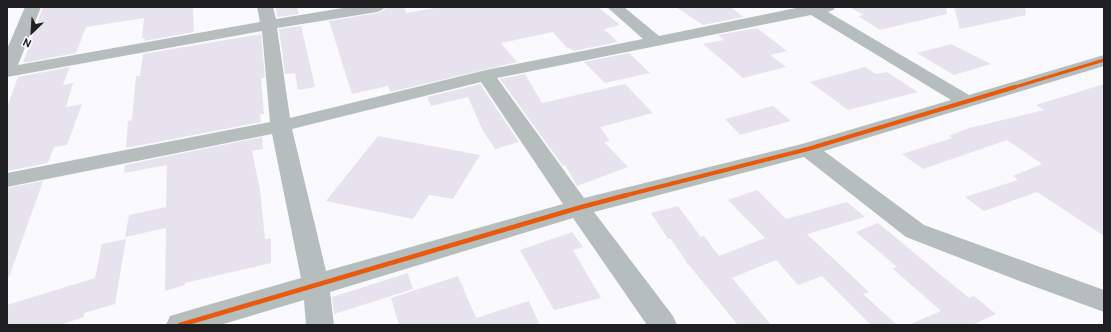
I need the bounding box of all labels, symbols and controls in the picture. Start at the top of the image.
north arrow [12,12,52,52]
text: N [20,35,33,51]

